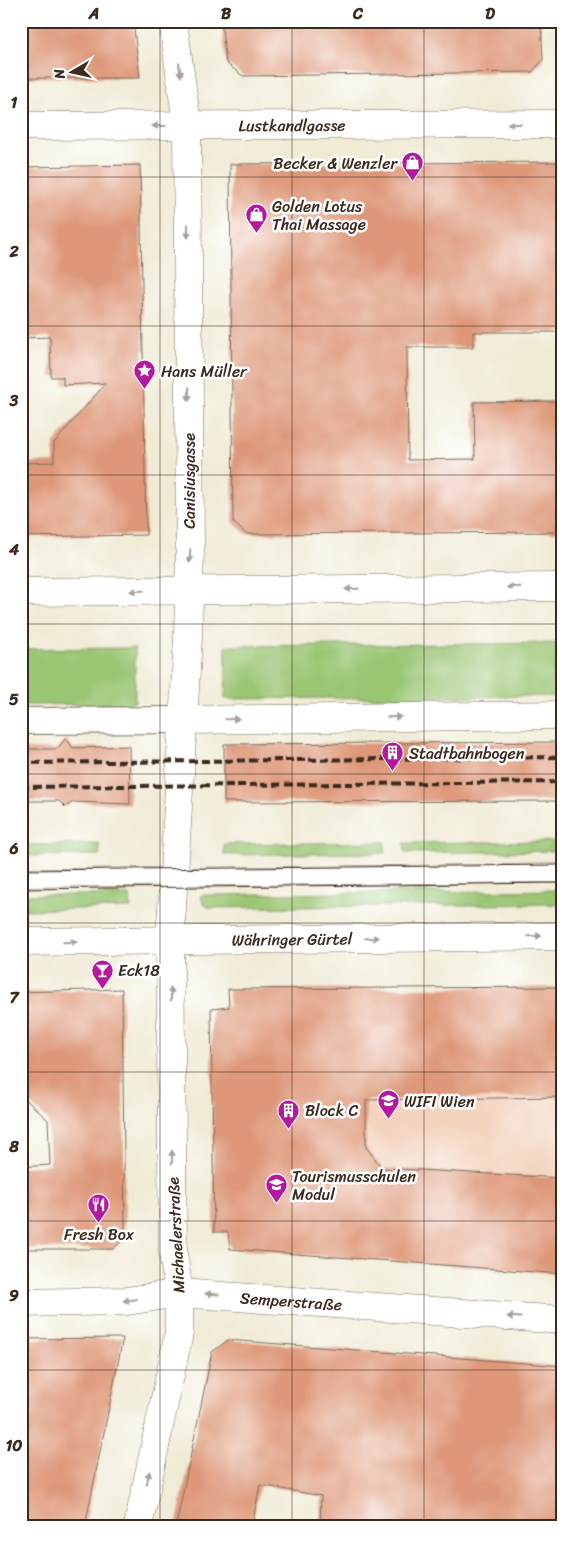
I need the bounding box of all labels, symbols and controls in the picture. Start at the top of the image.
text: A [88,0,99,28]
text: B [221,0,232,28]
text: C [352,0,364,28]
text: D [485,0,495,28]
north arrow [48,48,98,98]
one-way arrow [176,62,184,78]
text: N [47,67,73,82]
text: 1 [11,88,18,117]
street label: Lustkandlgasse [239,110,345,140]
one-way arrow [506,120,522,128]
one-way arrow [151,122,167,130]
place label: Becker & Wenzler [273,149,398,178]
shop icon: Becker & Wenzler [401,151,425,182]
place label: Golden Lotus Thai Massage [272,192,366,239]
shop icon: Golden Lotus Thai Massage [244,203,268,234]
one-way arrow [184,224,192,240]
text: 2 [8,237,19,266]
place label: Hans Müller [161,357,248,386]
place icon: Hans Müller [133,359,157,390]
text: 3 [9,386,19,415]
one-way arrow [185,386,193,402]
street label: Canisiusgasse [175,433,204,529]
text: 4 [8,535,19,564]
one-way arrow [185,549,193,565]
one-way arrow [506,583,522,591]
one-way arrow [343,585,359,593]
one-way arrow [128,587,144,595]
text: 5 [9,685,19,714]
one-way arrow [387,713,403,721]
one-way arrow [224,715,240,723]
place label: Stadtbahnbogen [409,739,525,768]
building icon: Stadtbahnbogen [381,741,405,772]
text: 6 [8,834,19,863]
street label: Währinger Gürtel [232,924,353,954]
one-way arrow [527,932,543,940]
one-way arrow [365,934,381,942]
one-way arrow [62,938,78,946]
place label: Eck18 [118,956,160,985]
bar icon: Eck18 [90,958,114,989]
text: 7 [9,983,20,1012]
one-way arrow [167,986,175,1002]
place label: WIFI Wien [404,1087,475,1116]
school or university icon: WIFI Wien [376,1089,400,1120]
place label: Block C [305,1096,358,1125]
building icon: Block C [277,1098,301,1129]
text: 8 [8,1132,19,1161]
one-way arrow [168,1148,176,1164]
place label: Tourismusschulen Modul [292,1162,416,1209]
school or university icon: Tourismusschulen Modul [264,1173,288,1204]
street label: Michaelerstraße [158,1176,194,1294]
restaurant icon: Fresh Box [87,1193,111,1224]
place label: Fresh Box [64,1220,135,1249]
text: 9 [9,1281,19,1310]
street label: Semperstraße [239,1283,343,1319]
one-way arrow [204,1290,220,1298]
one-way arrow [122,1296,138,1304]
one-way arrow [506,1312,522,1320]
text: 10 [6,1431,22,1460]
one-way arrow [144,1471,152,1486]

